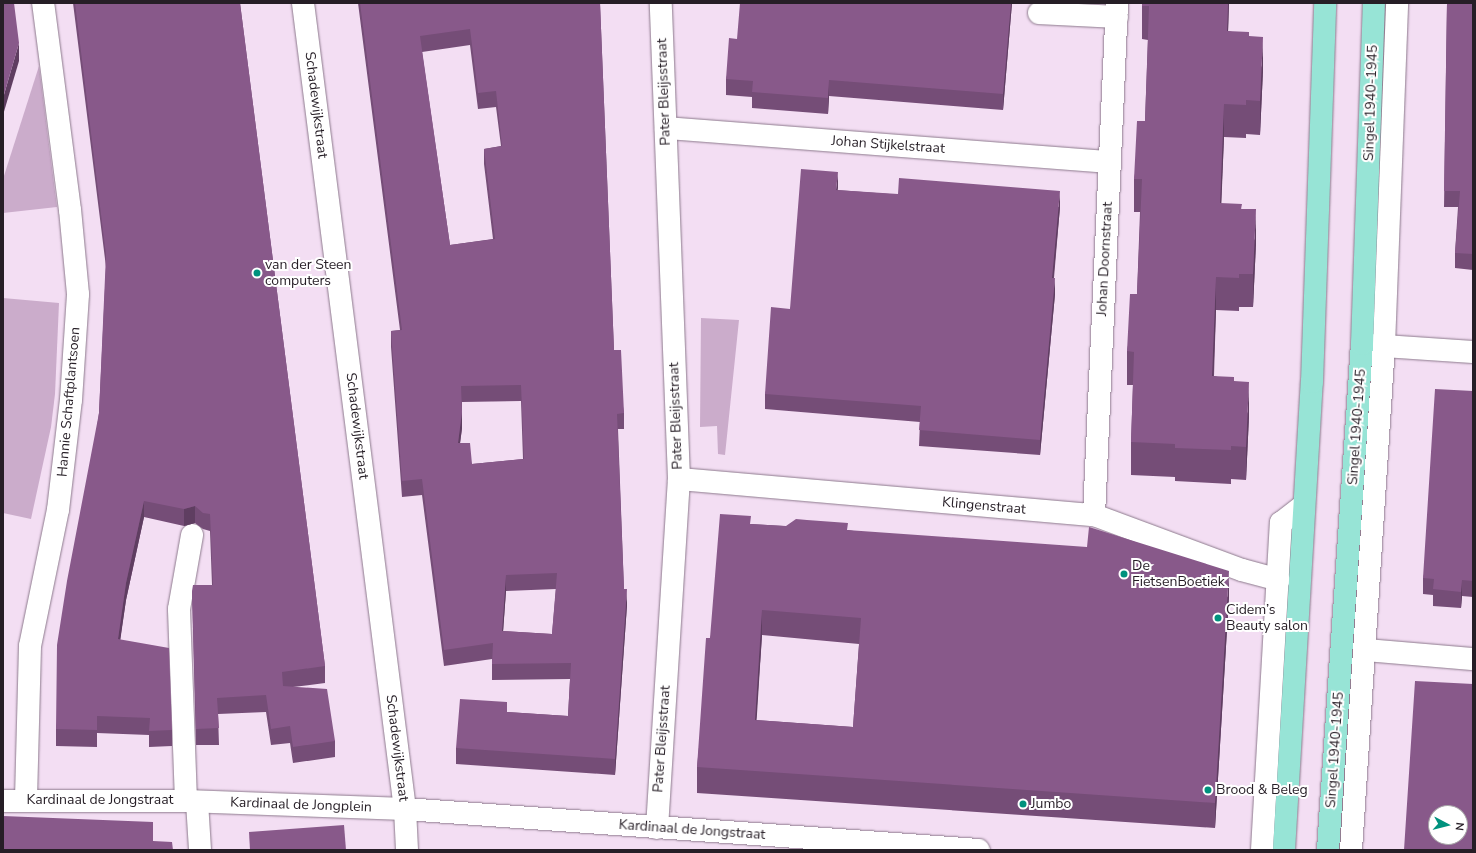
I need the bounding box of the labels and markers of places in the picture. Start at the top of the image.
place label: van der Steen computers [265,257,352,290]
marker: van der Steen computers [252,268,262,278]
place label: De FietsenBoetiek [1132,558,1225,590]
marker: De FietsenBoetiek [1119,569,1129,579]
place label: Cidem’s Beauty salon [1226,602,1308,634]
marker: Cidem’s Beauty salon [1213,613,1223,623]
place label: Brood & Beleg [1216,782,1308,798]
marker: Brood & Beleg [1203,785,1213,795]
place label: Jumbo [1031,796,1071,812]
marker: Jumbo [1018,799,1028,809]

